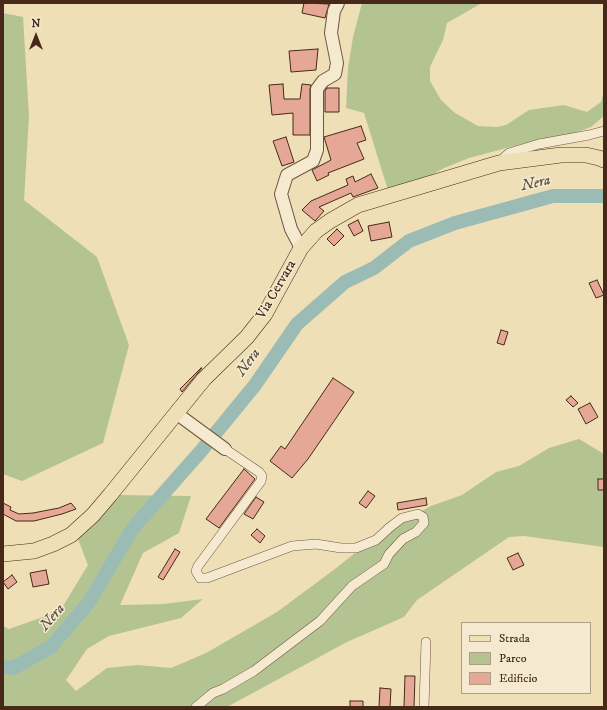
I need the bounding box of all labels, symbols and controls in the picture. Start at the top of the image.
north arrow [16,16,56,56]
text: N [31,17,41,31]
water label: Nera [520,172,552,196]
street label: Via Cervara [253,258,301,322]
water label: Nera [233,346,265,380]
water label: Nera [37,601,69,635]
legend [461,622,591,694]
text: Strada [499,631,530,646]
text: Parco [499,651,527,666]
text: Edificio [499,671,537,686]

